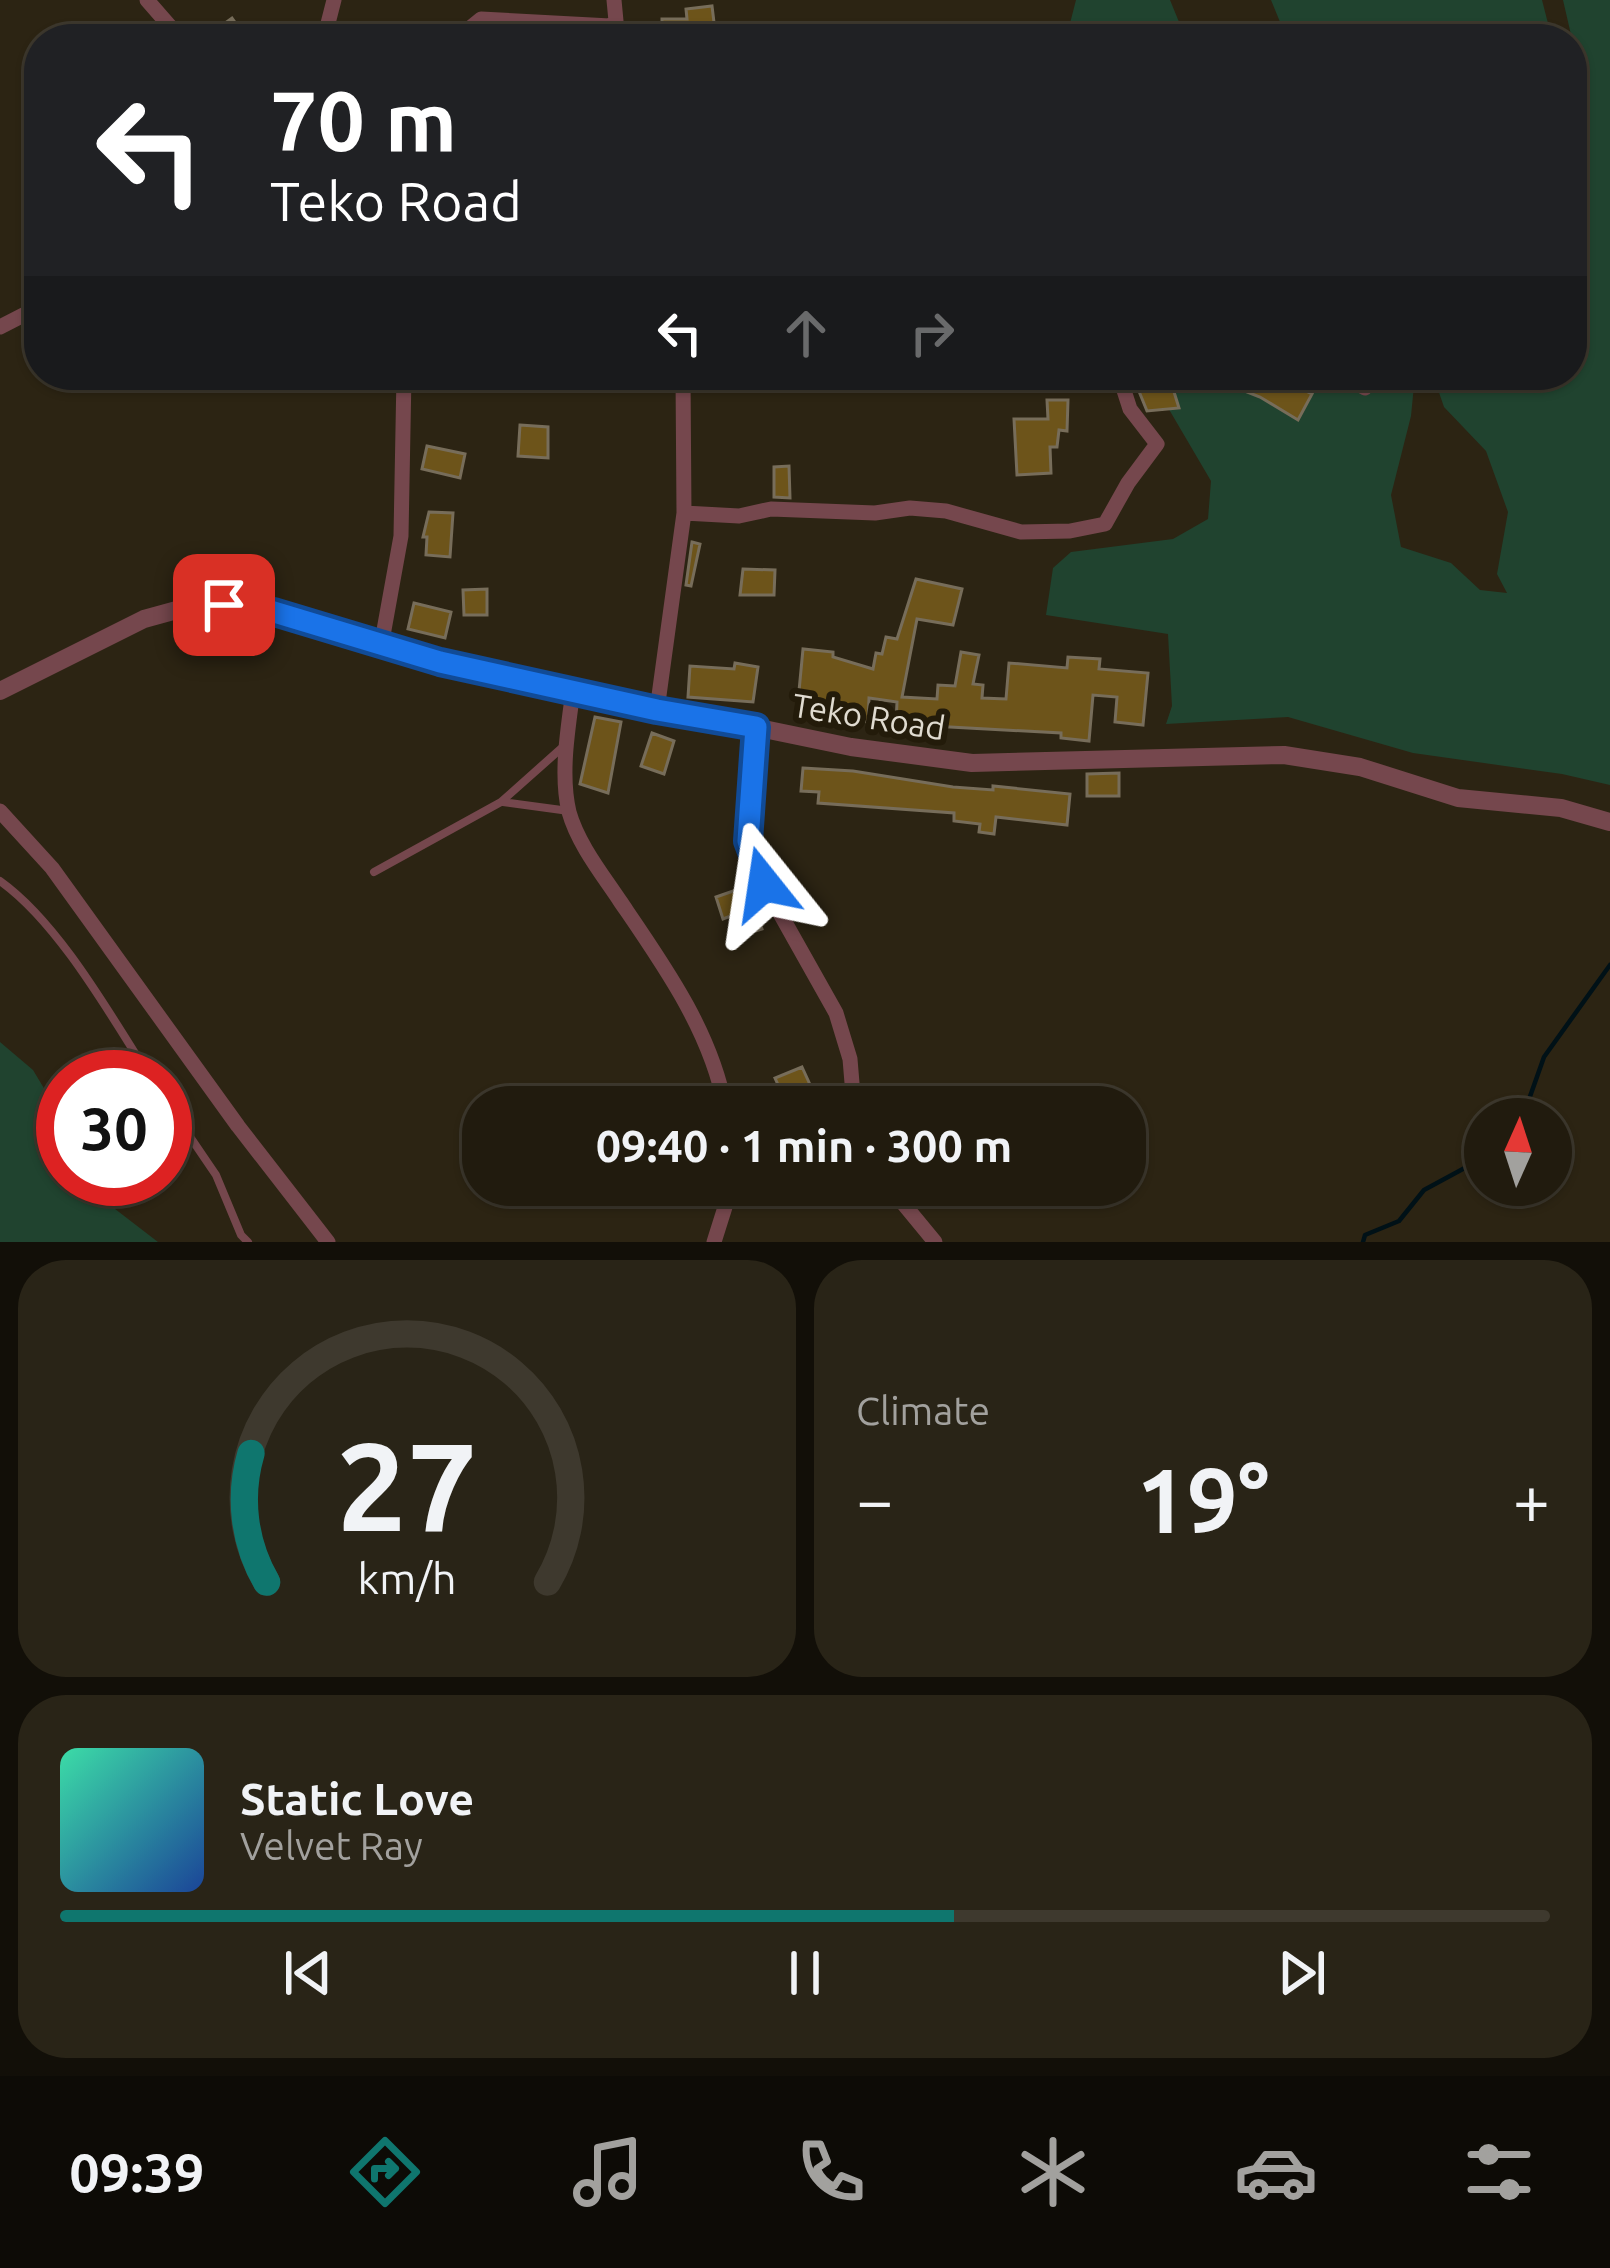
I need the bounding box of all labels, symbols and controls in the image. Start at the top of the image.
icon: left [72,72,228,228]
text: 70 m [270,73,457,167]
text: Teko Road [270,171,522,231]
icon: left [647,300,713,366]
icon: ahead [773,300,839,366]
icon: right [899,300,965,366]
pin [173,554,275,656]
icon: arrive [191,572,257,638]
street label: Teko Road [790,686,948,746]
position arrow [701,821,827,947]
speed limit sign: 30 [36,1050,192,1206]
north arrow [1464,1098,1572,1206]
map controls [1464,1098,1572,1206]
text: 09:40 · 1 min · 300 m [596,1120,1012,1171]
text: Climate [856,1389,990,1432]
text: 27 [337,1415,477,1555]
text: 19° [1136,1449,1270,1550]
text: − [856,1462,893,1536]
text: + [1513,1462,1550,1536]
text: km/h [357,1553,457,1601]
text: Static Love [240,1773,474,1824]
text: Velvet Ray [240,1824,423,1867]
icon: previous [275,1940,341,2006]
icon: pause [772,1940,838,2006]
icon: next [1269,1940,1335,2006]
icon: directions [343,2130,427,2214]
icon: music [566,2130,650,2214]
icon: phone [789,2130,873,2214]
icon: climate [1011,2130,1095,2214]
icon: car [1234,2130,1318,2214]
icon: filters [1457,2130,1541,2214]
text: 09:39 [69,2142,204,2202]

